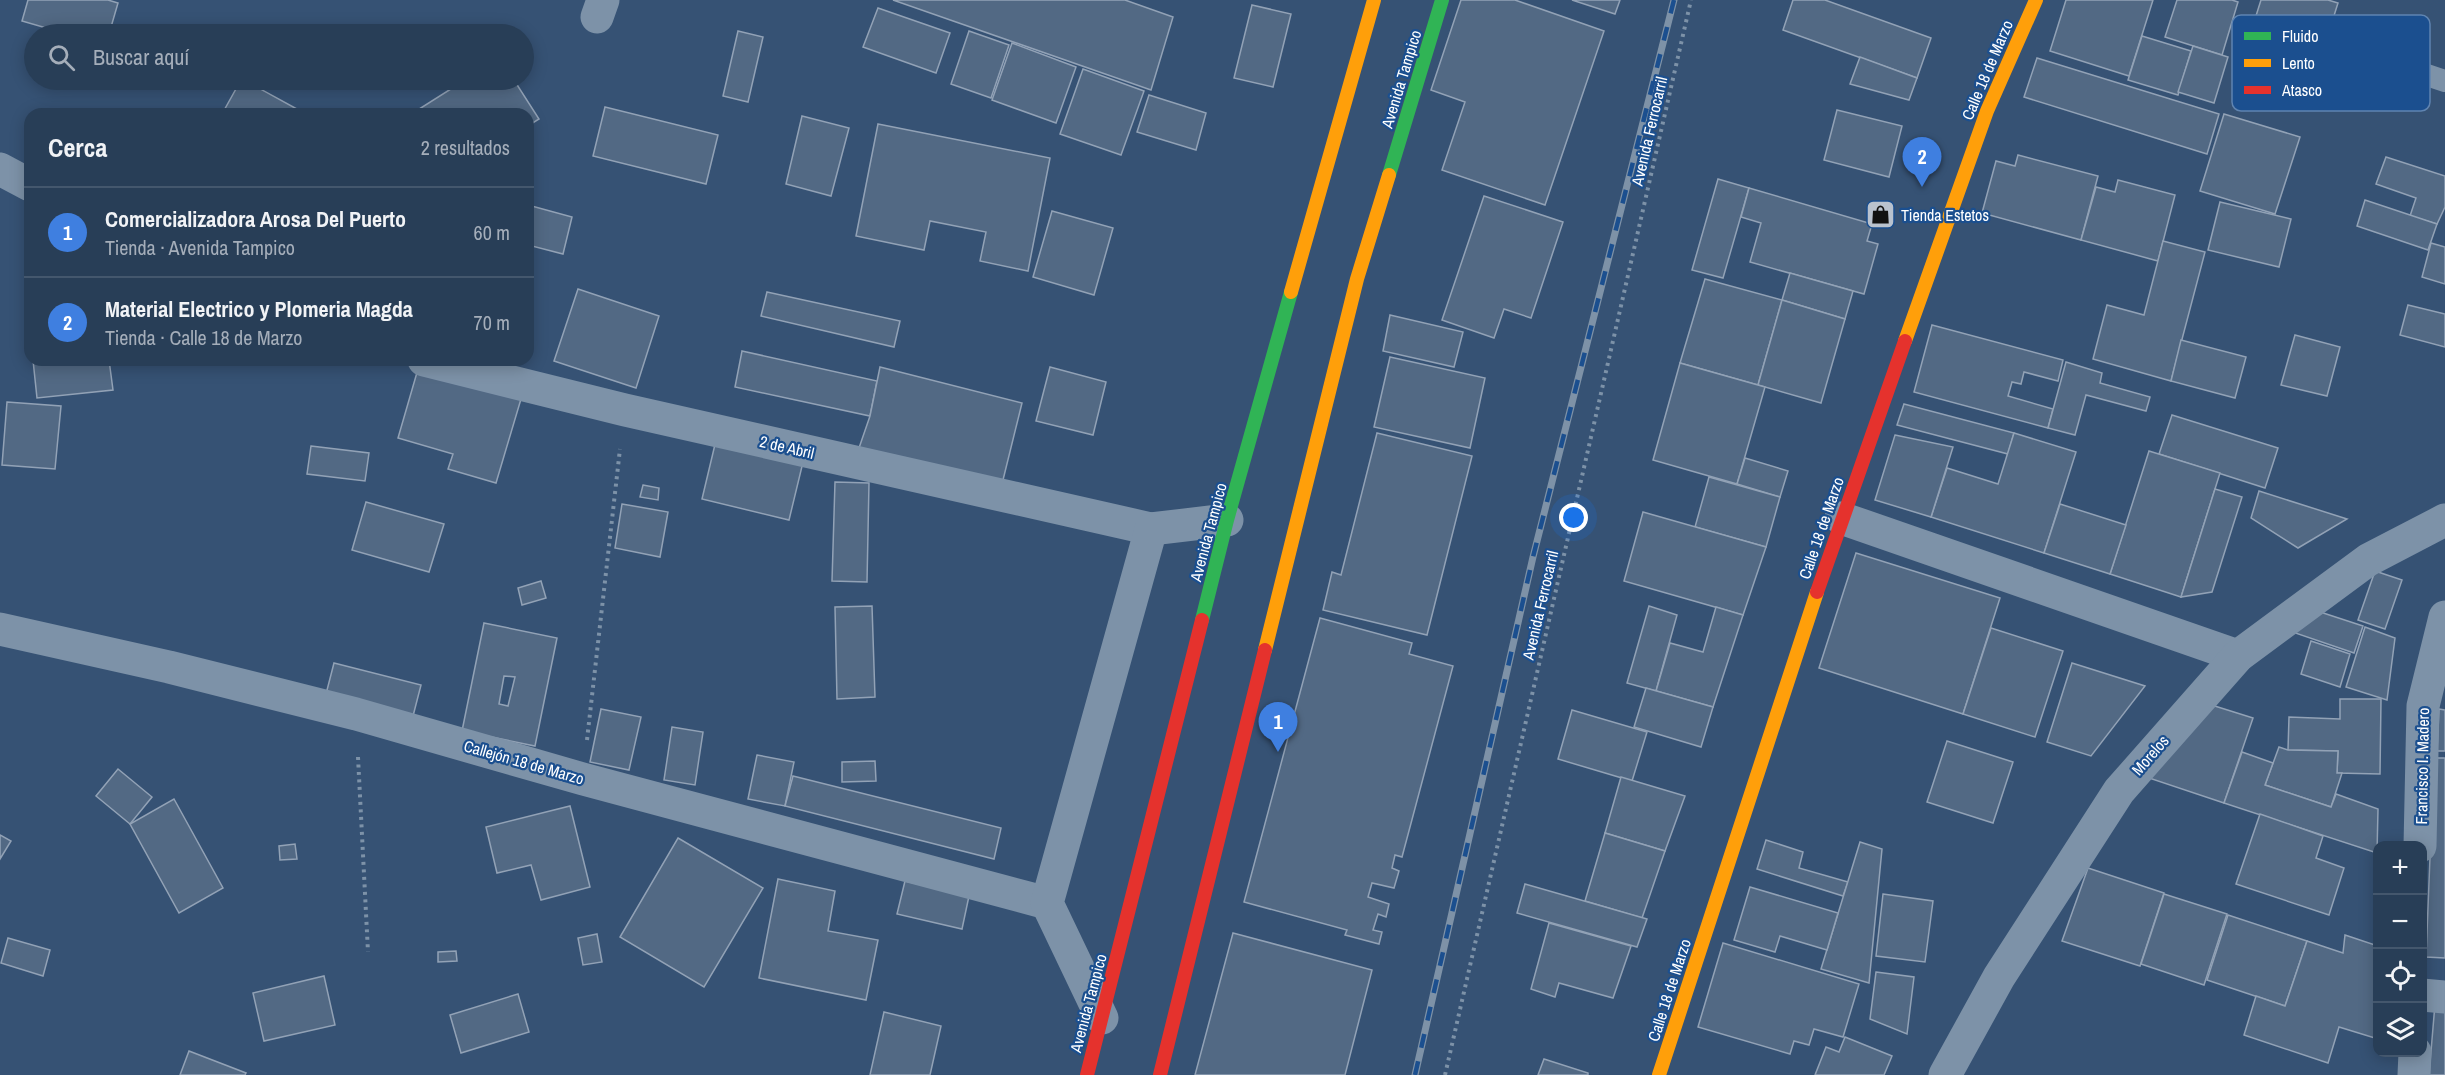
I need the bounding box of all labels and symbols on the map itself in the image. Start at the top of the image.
legend [2232,15,2430,111]
street label: Calle 18 de Marzo [1956,17,2018,123]
text: Fluido [2282,25,2318,47]
street label: Avenida Tampico [1375,27,1426,132]
text: Lento [2282,52,2315,74]
street label: Avenida Ferrocarril [1626,74,1672,189]
text: Atasco [2281,79,2322,101]
pin: 2 [1902,138,1942,187]
shop icon: Tienda Estetos [1864,199,1896,231]
place label: Tienda Estetos [1901,204,1989,226]
street label: 2 de Abril [758,430,817,464]
street label: Calle 18 de Marzo [1793,474,1849,582]
street label: Avenida Tampico [1184,480,1232,585]
your location [1559,503,1588,532]
street label: Avenida Ferrocarril [1517,548,1563,663]
pin: 1 [1258,702,1298,752]
street label: Francisco I. Madero [2410,707,2434,825]
street label: Morelos [2126,730,2174,780]
street label: Callejón 18 de Marzo [461,734,587,790]
street label: Calle 18 de Marzo [1642,936,1696,1044]
street label: Avenida Tampico [1064,951,1112,1056]

